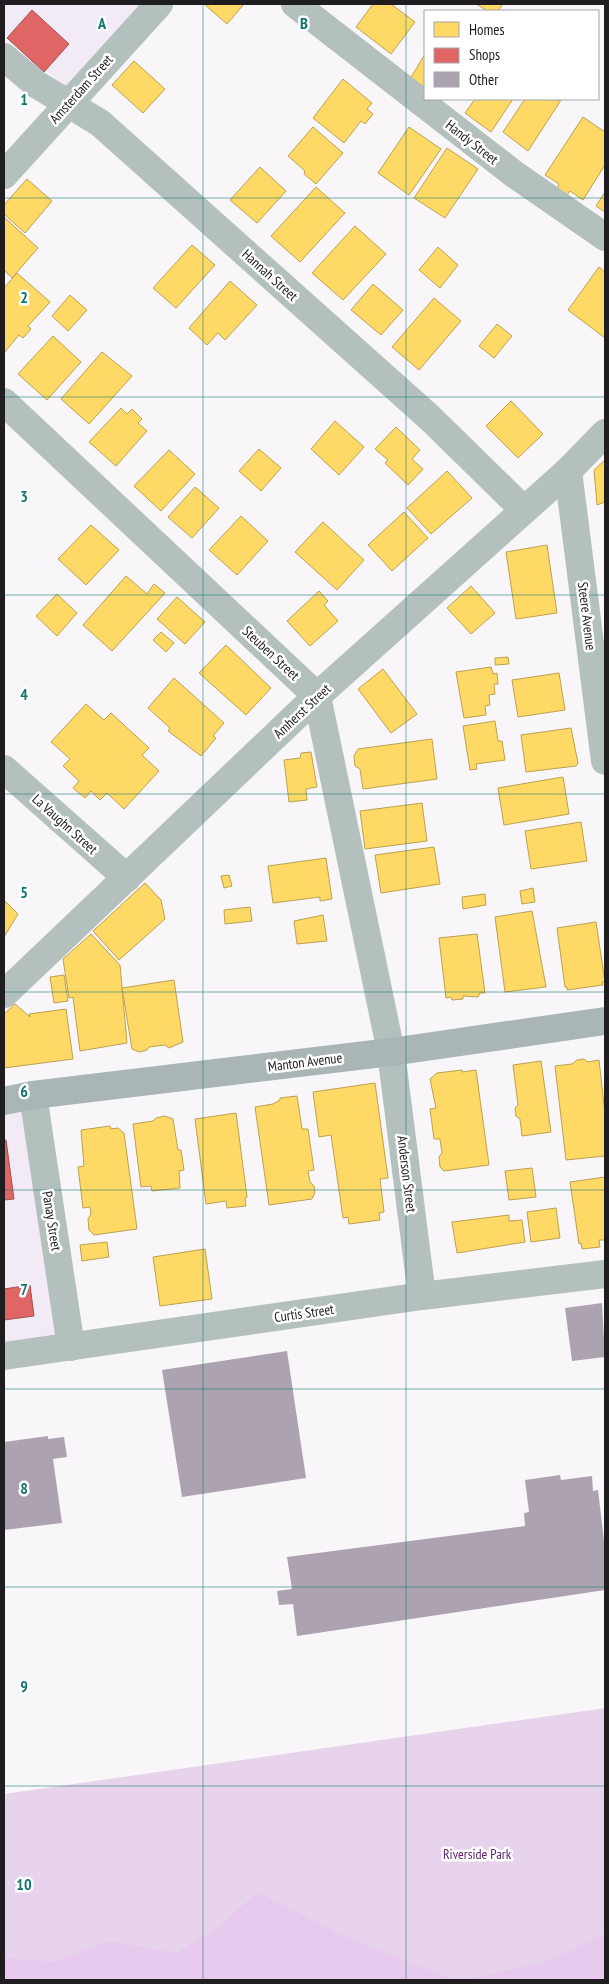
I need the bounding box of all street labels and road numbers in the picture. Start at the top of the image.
street label: Amsterdam Street [45,51,117,127]
street label: Handy Street [442,116,502,168]
street label: Hannah Street [238,245,302,305]
street label: Steere Avenue [574,581,600,651]
street label: Steuben Street [239,622,303,684]
street label: Amherst Street [270,680,335,742]
street label: La Vaughn Street [29,790,102,858]
street label: Manton Avenue [267,1048,343,1075]
street label: Anderson Street [393,1135,421,1214]
street label: Panay Street [38,1190,66,1252]
street label: Curtis Street [273,1300,335,1326]

